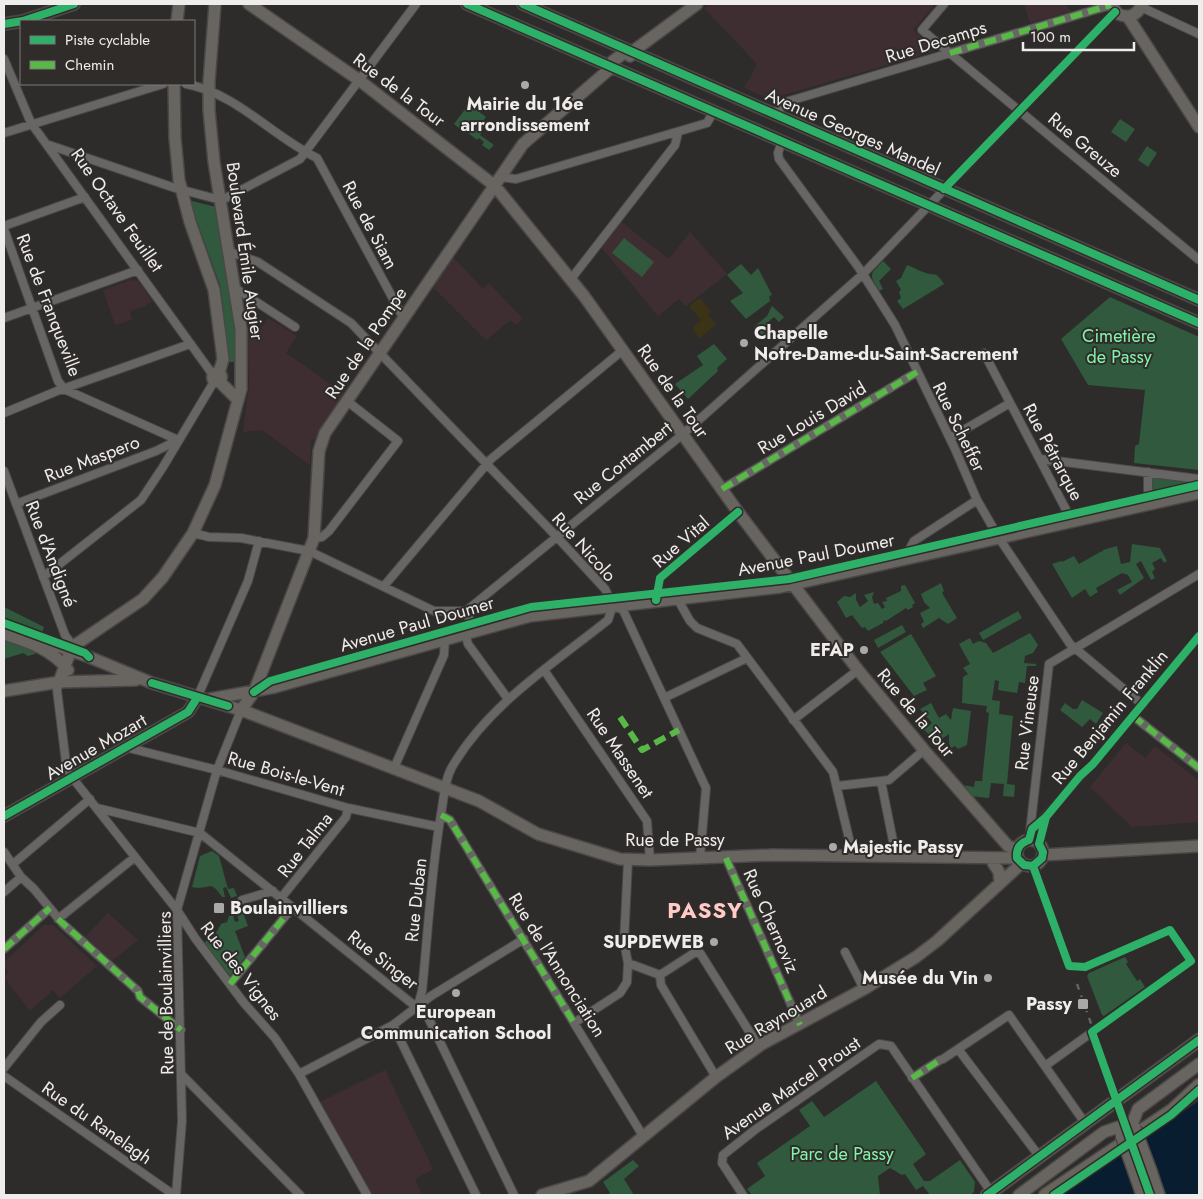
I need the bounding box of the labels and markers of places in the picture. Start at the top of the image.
marker: Mairie du 16e arrondissement [519,79,531,91]
place label: Mairie du 16e arrondissement [460,91,590,138]
place label: Chapelle Notre-Dame-du-Saint-Sacrement [754,320,1018,367]
marker: Chapelle Notre-Dame-du-Saint-Sacrement [738,337,750,349]
place label: EFAP [810,637,854,663]
marker: EFAP [858,644,870,656]
place label: Majestic Passy [843,834,964,860]
marker: Majestic Passy [827,841,839,853]
place label: Boulainvilliers [230,895,348,921]
marker: Boulainvilliers [212,901,226,915]
place label: SUPDEWEB [603,929,704,955]
marker: SUPDEWEB [708,936,720,948]
place label: Musée du Vin [862,965,978,991]
marker: Musée du Vin [982,972,994,984]
marker: European Communication School [450,987,462,999]
place label: Passy [1026,991,1073,1017]
marker: Passy [1076,997,1090,1011]
place label: European Communication School [361,999,551,1046]

